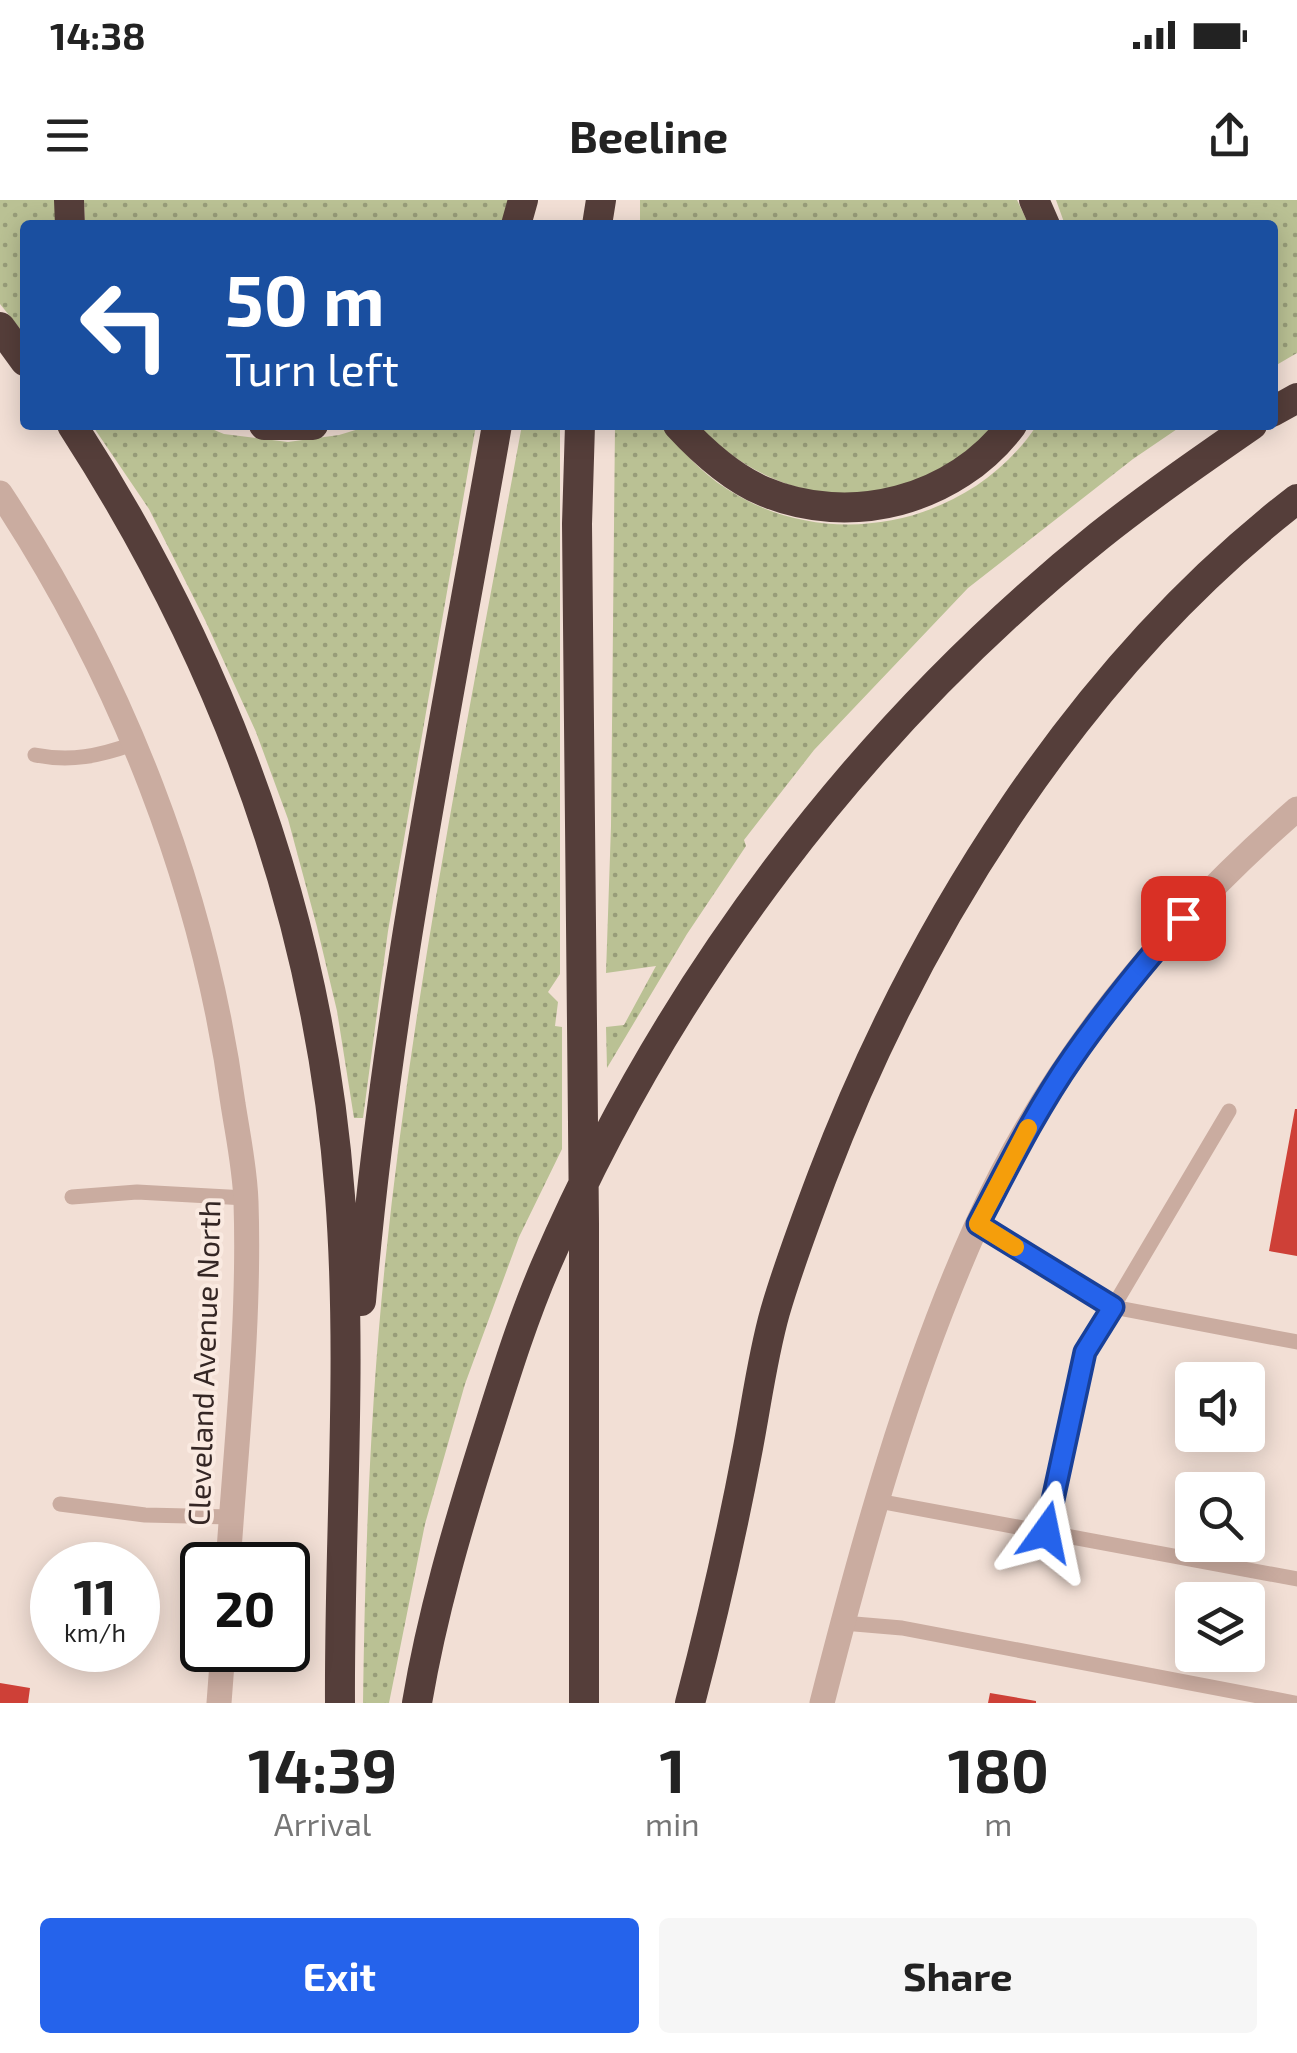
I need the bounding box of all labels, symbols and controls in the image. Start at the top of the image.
text: 14:38 [50,12,146,58]
icon: menu [40,108,95,163]
text: Beeline [569,108,728,162]
icon: share [1202,108,1257,163]
text: 50 m [225,256,385,340]
icon: left [60,260,190,390]
text: Turn left [225,341,399,395]
pin [1141,876,1226,961]
icon: arrive [1156,891,1211,946]
street label: Cleveland Avenue North [179,1199,227,1527]
map controls [1175,1362,1265,1672]
button: sound [1175,1362,1265,1452]
button: search [1175,1472,1265,1562]
position arrow [994,1480,1098,1584]
speed limit sign: 20 [180,1542,310,1672]
text: 11 [73,1565,117,1625]
button: layers [1175,1582,1265,1672]
text: km/h [64,1617,126,1647]
text: 14:39 [248,1733,397,1805]
text: 1 [659,1733,685,1805]
text: 180 [948,1733,1049,1805]
text: Arrival [274,1804,371,1842]
text: min [645,1804,700,1842]
text: m [984,1804,1012,1842]
button: Exit [40,1918,639,2033]
button: Share [659,1918,1257,2033]

